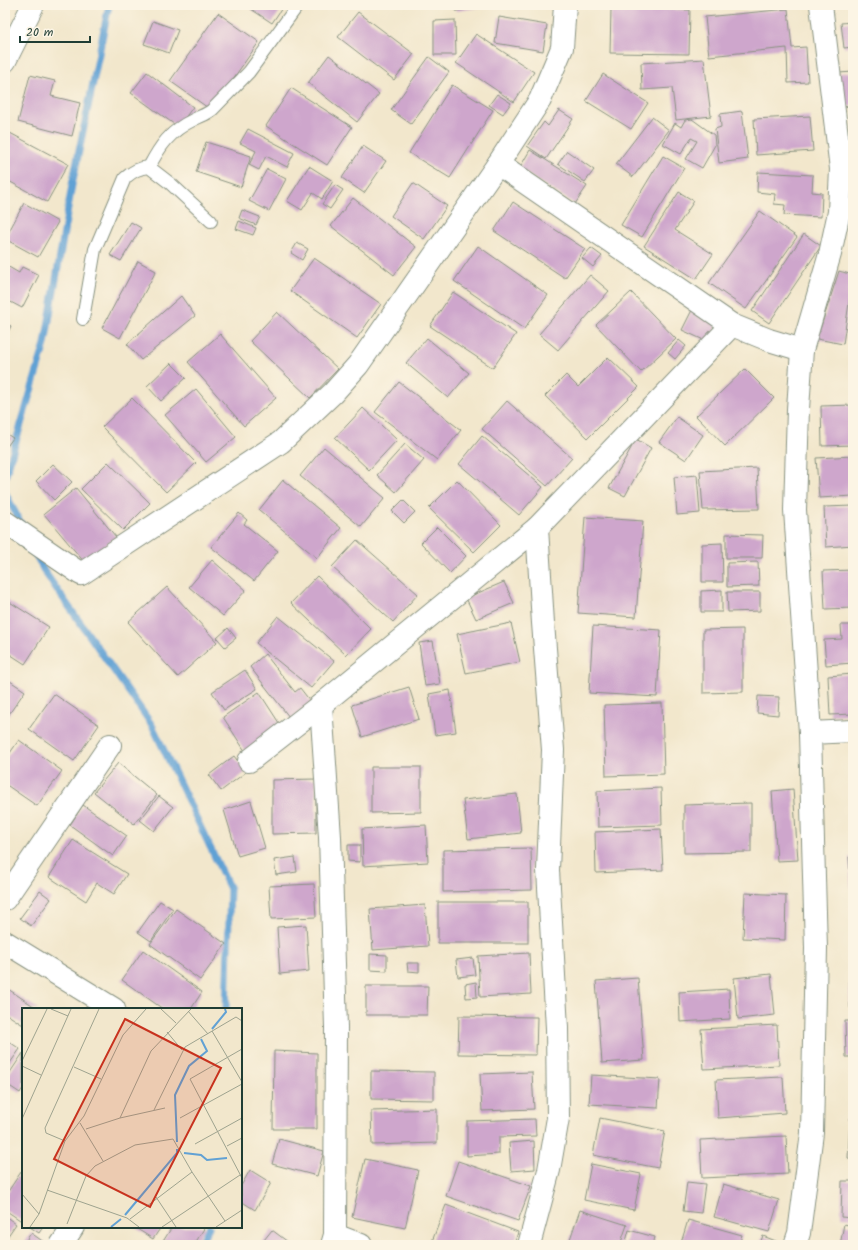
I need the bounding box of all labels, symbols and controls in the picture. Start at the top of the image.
scale bar [20,18,90,44]
text: 20 m [26,23,54,42]
inset map [22,1008,242,1228]

